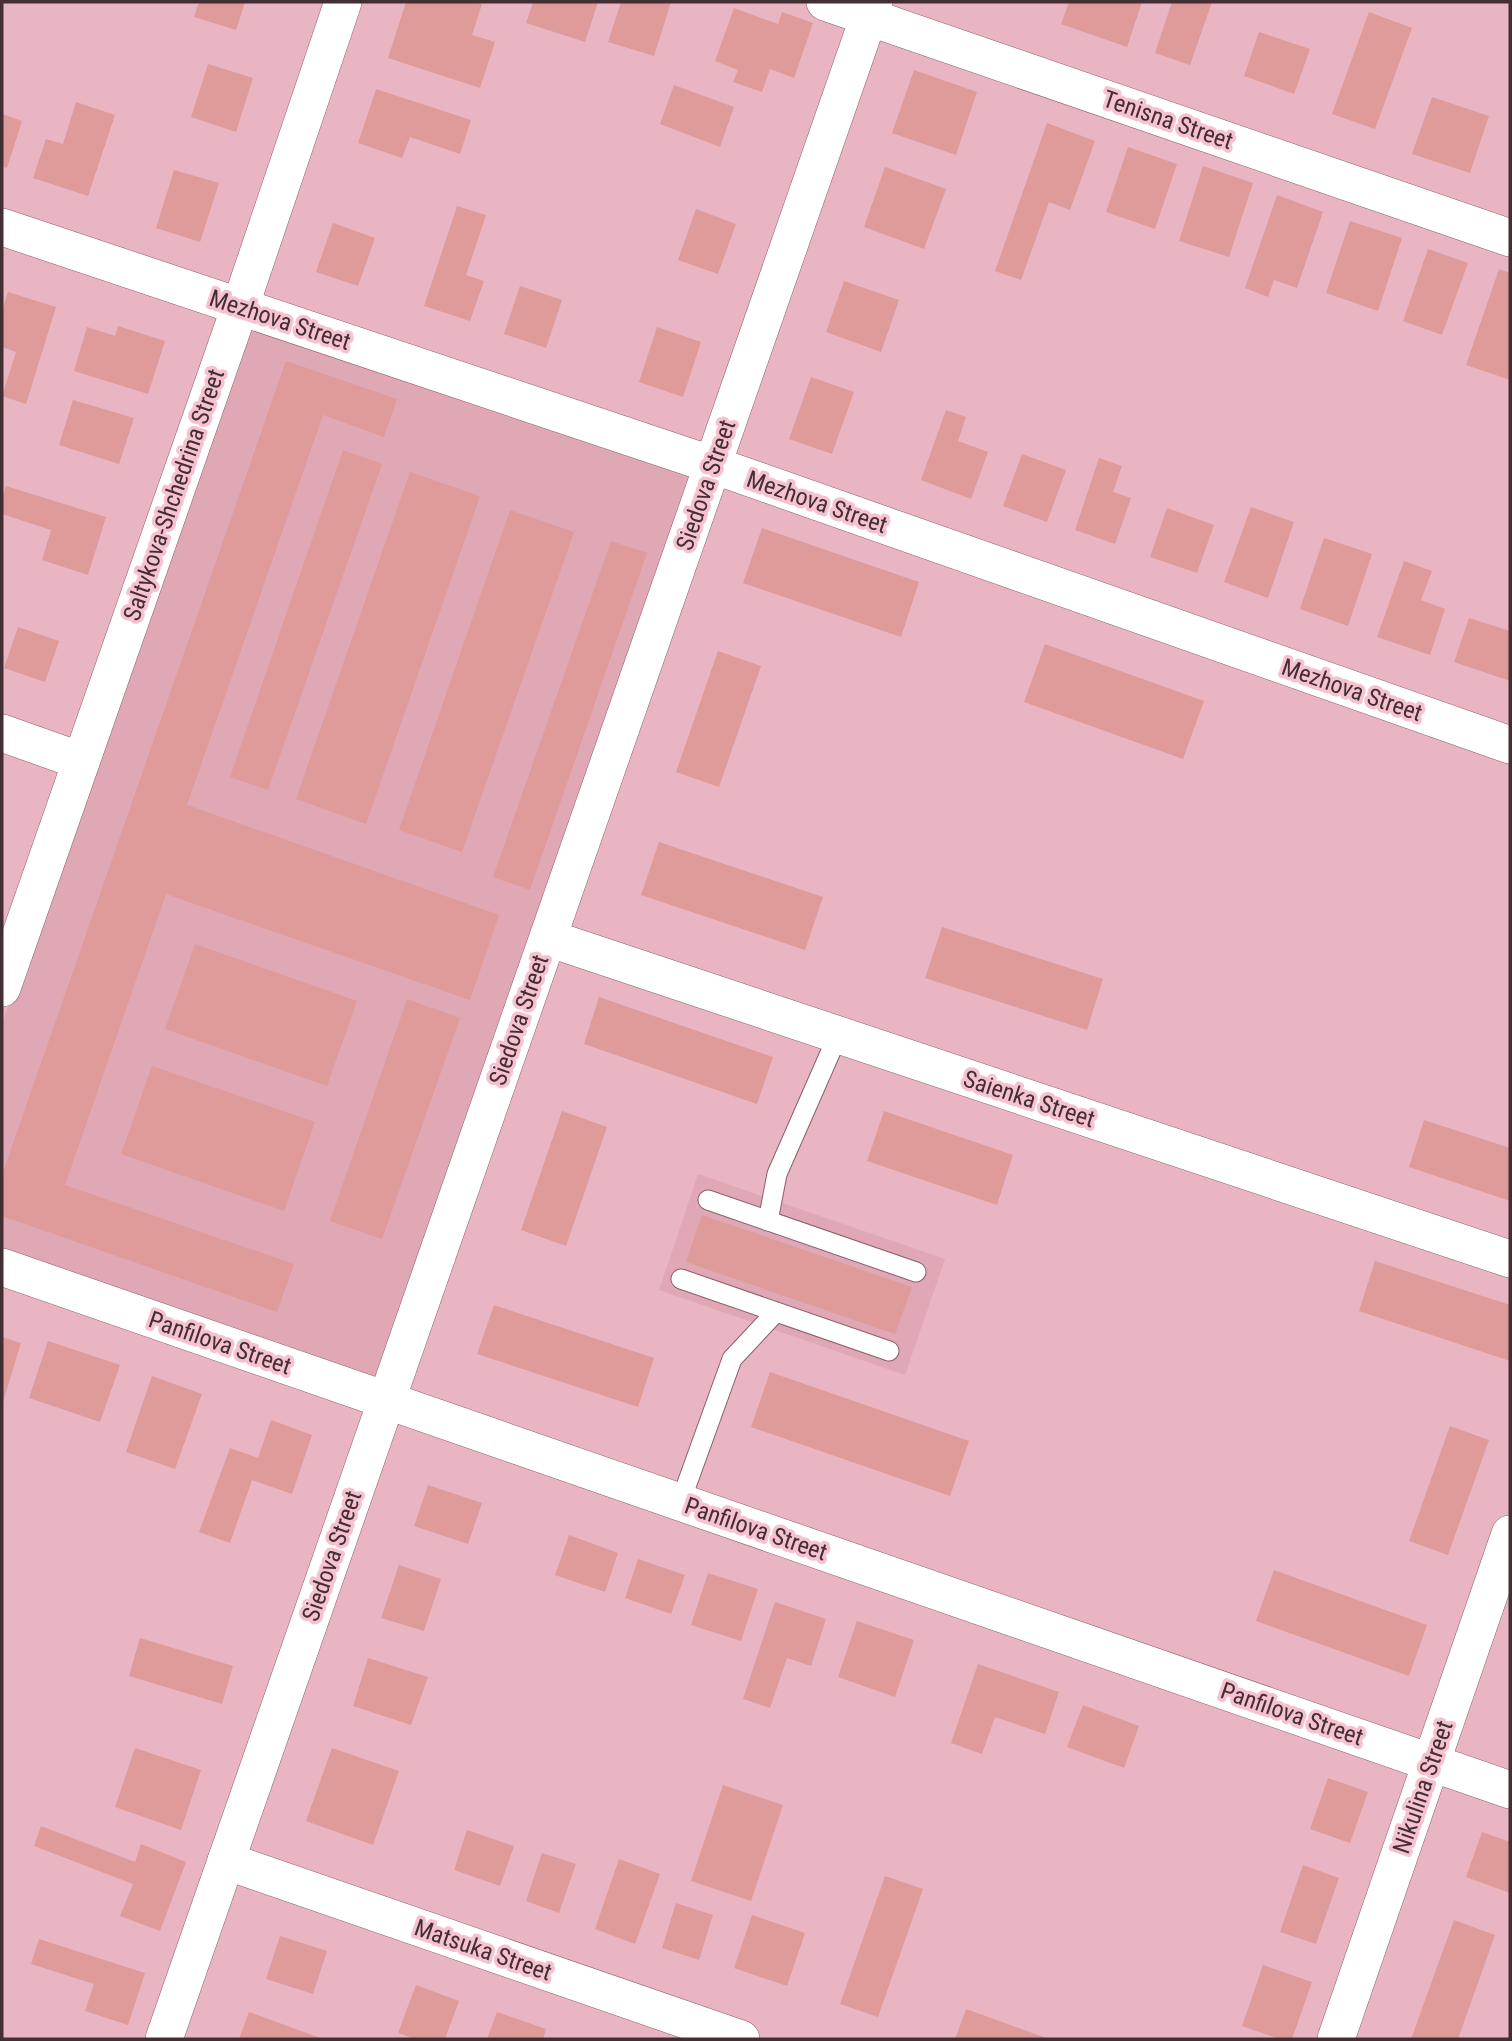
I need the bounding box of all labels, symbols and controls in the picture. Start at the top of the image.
street label: Tenisna Street [1099,85,1237,155]
street label: Mezhova Street [206,284,354,356]
street label: Saltykova-Shchedrina Street [118,365,230,625]
street label: Siedova Street [671,416,741,554]
street label: Mezhova Street [743,465,891,539]
street label: Mezhova Street [1278,653,1426,727]
street label: Siedova Street [484,951,554,1089]
street label: Saienka Street [960,1065,1098,1133]
street label: Panfilova Street [145,1306,295,1380]
street label: Siedova Street [297,1487,367,1625]
street label: Panfilova Street [681,1492,831,1566]
street label: Panfilova Street [1217,1677,1367,1751]
street label: Nikulina Street [1387,1717,1459,1857]
street label: Matsuka Street [411,1913,555,1987]

